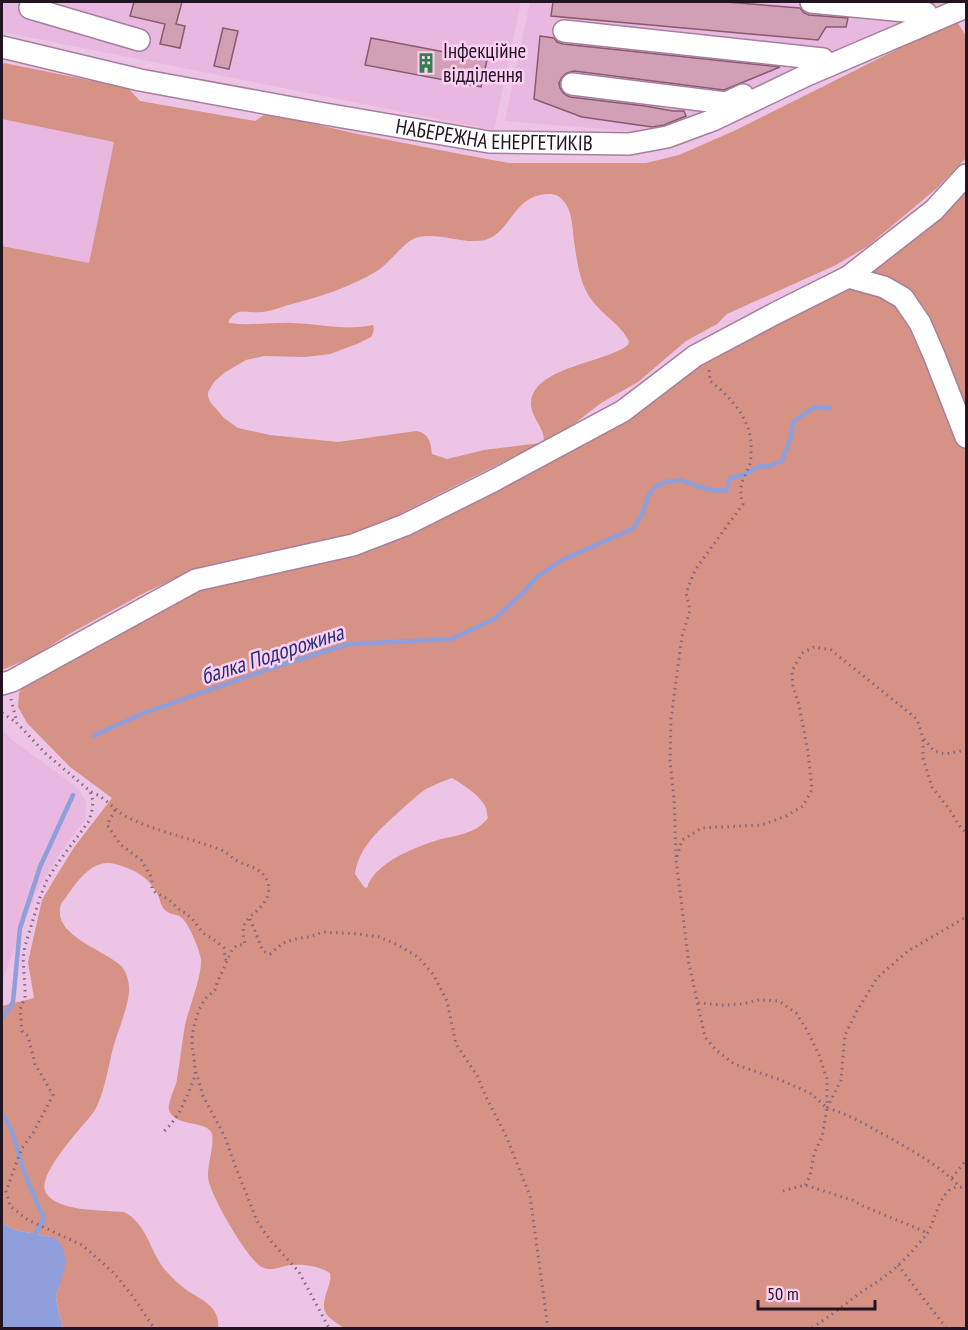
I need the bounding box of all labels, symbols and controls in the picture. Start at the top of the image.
place label: Інфекційне відділення [443,37,526,88]
building icon: Інфекційне відділення [414,51,438,75]
street label: НАБЕРЕЖНА ЕНЕРГЕТИКІВ [394,112,593,156]
water label: балка Подорожина [197,617,348,690]
scale bar [758,1273,875,1311]
text: 50 m [767,1282,799,1305]

